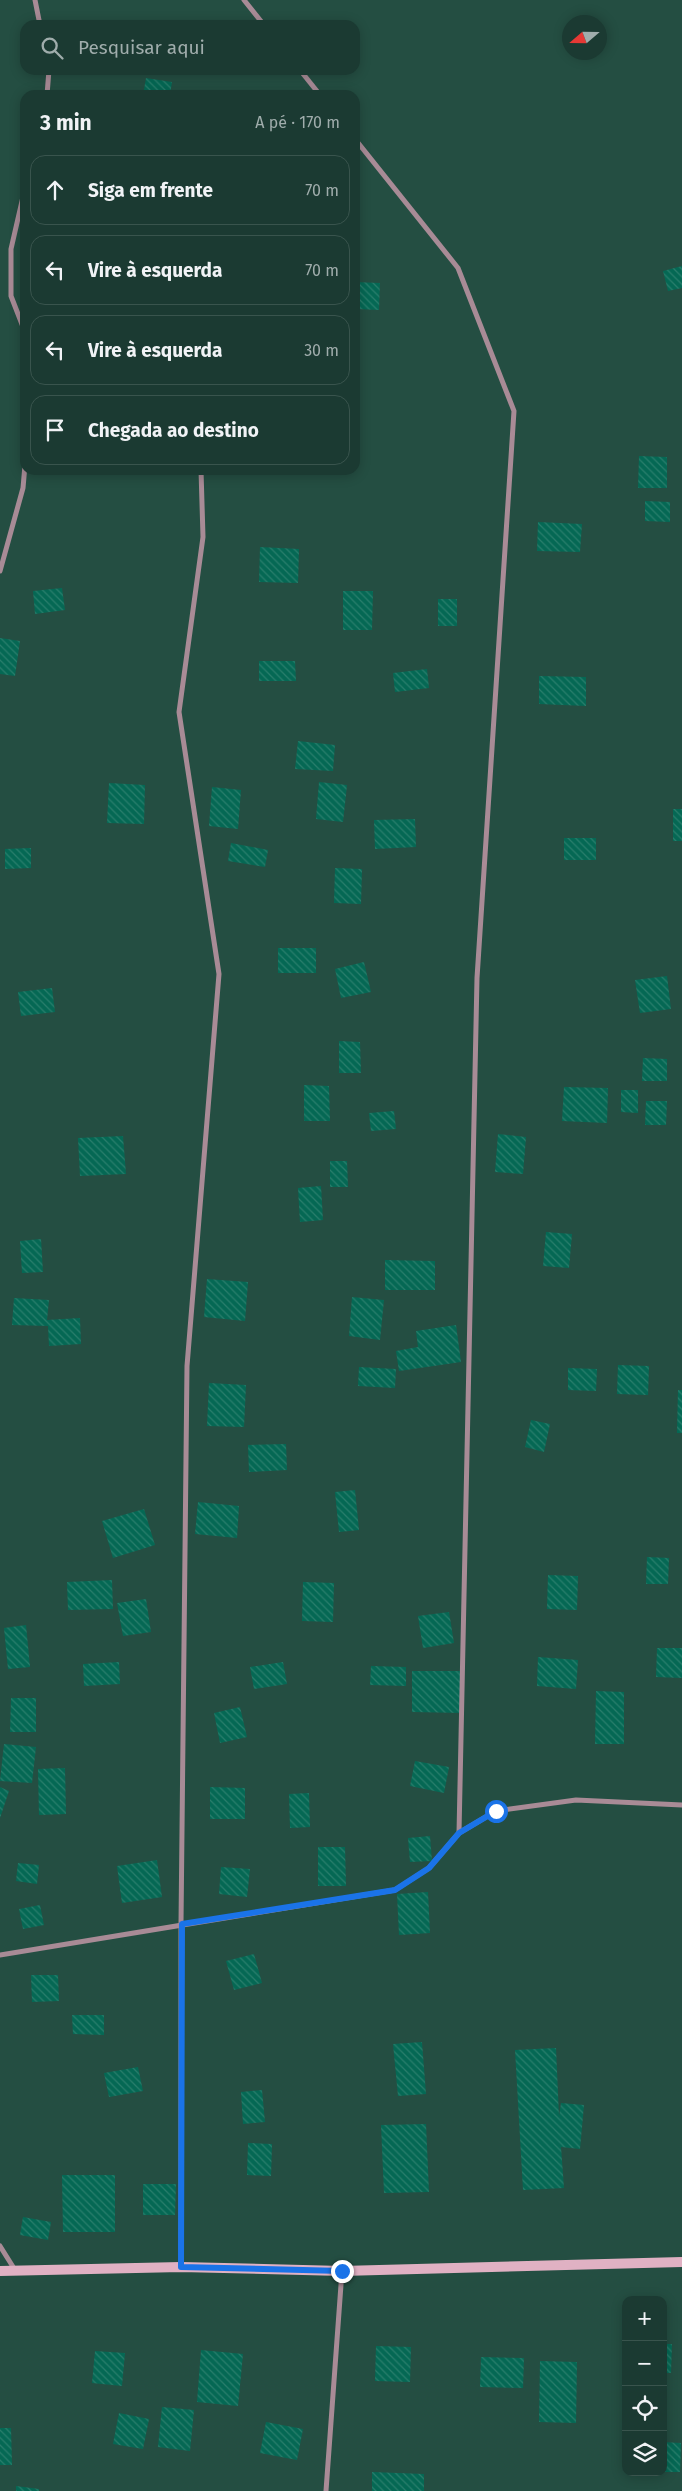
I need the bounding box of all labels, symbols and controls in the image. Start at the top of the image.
north arrow [562,15,607,60]
search box [20,20,360,75]
icon: search [38,34,66,62]
text: Pesquisar aqui [78,36,205,59]
text: 3 min [40,110,92,136]
text: A pé · 170 m [255,113,340,132]
icon: ahead [41,176,69,204]
text: Siga em frente [88,179,213,202]
text: 70 m [305,181,339,200]
icon: left [41,256,69,284]
text: Vire à esquerda [88,259,222,282]
text: 70 m [305,261,339,280]
icon: left [41,336,69,364]
text: Vire à esquerda [88,339,222,362]
text: 30 m [304,341,339,360]
icon: arrive [41,416,69,444]
text: Chegada ao destino [88,419,259,442]
route start [485,1800,508,1823]
route end [331,2260,354,2283]
map controls [622,2296,667,2476]
button: + [622,2296,667,2341]
button: − [622,2341,667,2386]
button: locate [622,2386,667,2431]
button: layers [622,2431,667,2476]

